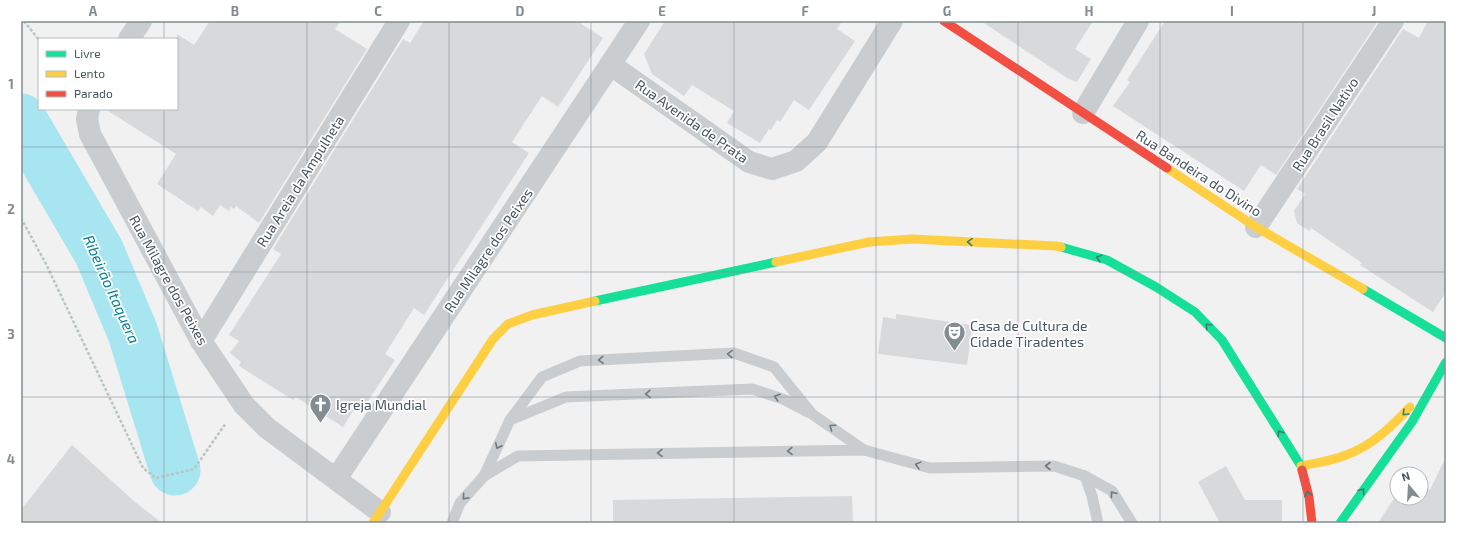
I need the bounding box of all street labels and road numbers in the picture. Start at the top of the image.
street label: Rua Brasil Nativo [1288,74,1362,174]
street label: Rua Avenida de Prata [632,76,752,166]
street label: Rua Areia da Ampulheta [253,112,347,250]
street label: Rua Bandeira do Divino [1133,126,1265,220]
street label: Rua Milagre dos Peixes [440,185,536,315]
street label: Rua Milagre dos Peixes [126,212,212,348]

